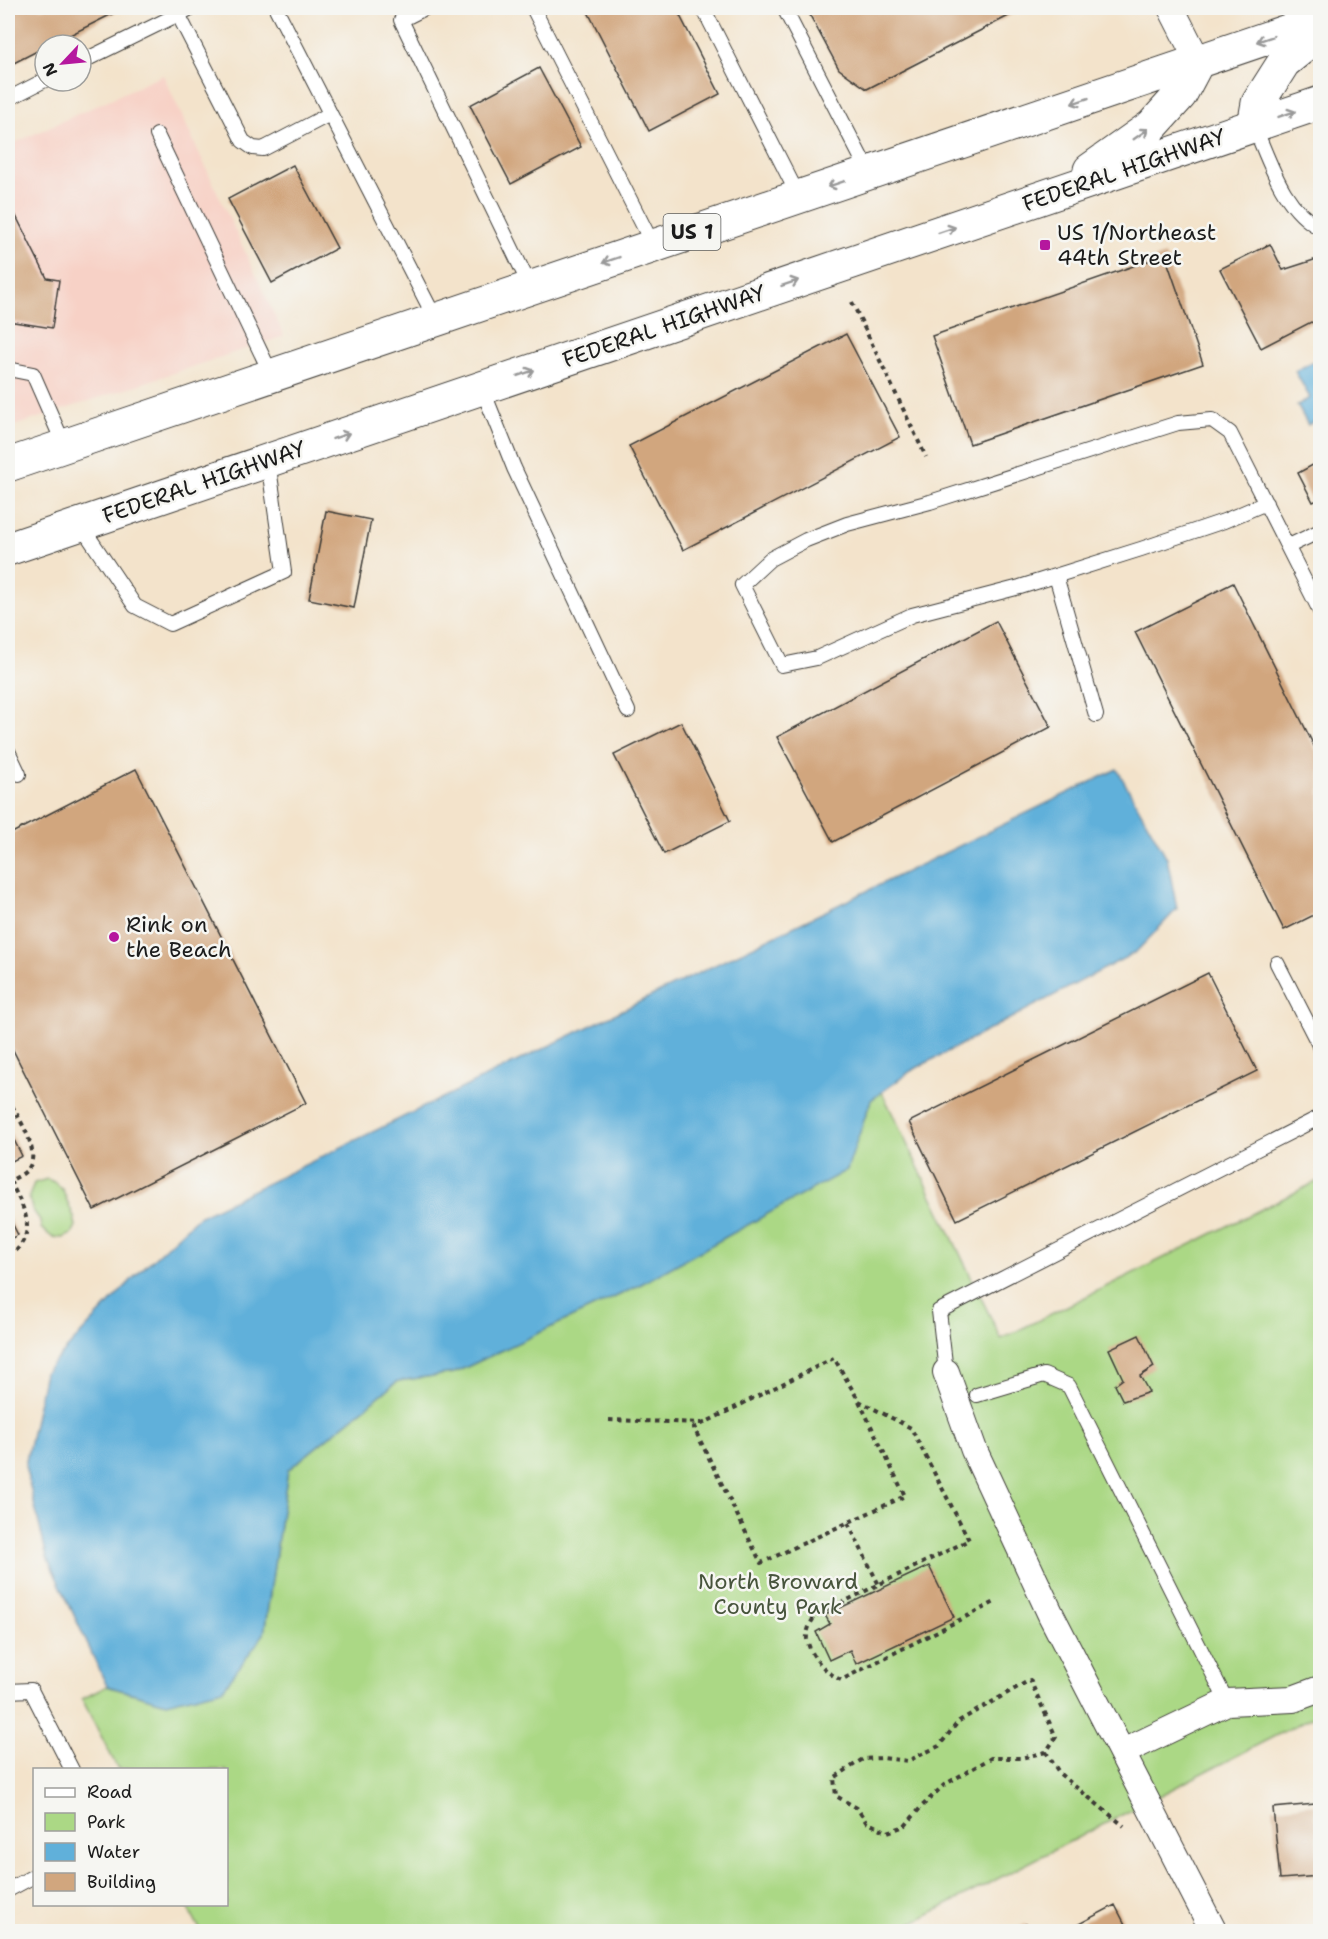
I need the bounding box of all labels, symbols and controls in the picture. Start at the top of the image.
north arrow [33,33,93,93]
one-way arrow [1256,34,1275,45]
text: N [38,59,62,80]
one-way arrow [1071,97,1090,108]
one-way arrow [1277,108,1296,119]
street label: FEDERAL HIGHWAY [1019,122,1229,218]
one-way arrow [1133,128,1149,140]
one-way arrow [827,179,846,190]
road number: US 1 [664,214,720,250]
place label: US 1/Northeast 44th Street [1057,218,1216,272]
one-way arrow [937,223,956,234]
marker: US 1/Northeast 44th Street [1038,238,1052,252]
one-way arrow [603,255,621,266]
one-way arrow [780,277,799,288]
street label: FEDERAL HIGHWAY [559,278,769,374]
one-way arrow [516,367,535,378]
one-way arrow [331,429,350,440]
street label: FEDERAL HIGHWAY [99,434,309,530]
place label: Rink on the Beach [126,910,232,964]
marker: Rink on the Beach [107,930,121,944]
park label: North Broward County Park [698,1567,858,1621]
legend [33,1768,228,1906]
text: Road [87,1780,132,1804]
text: Park [87,1810,126,1834]
text: Water [87,1840,140,1864]
text: Building [87,1870,156,1894]

